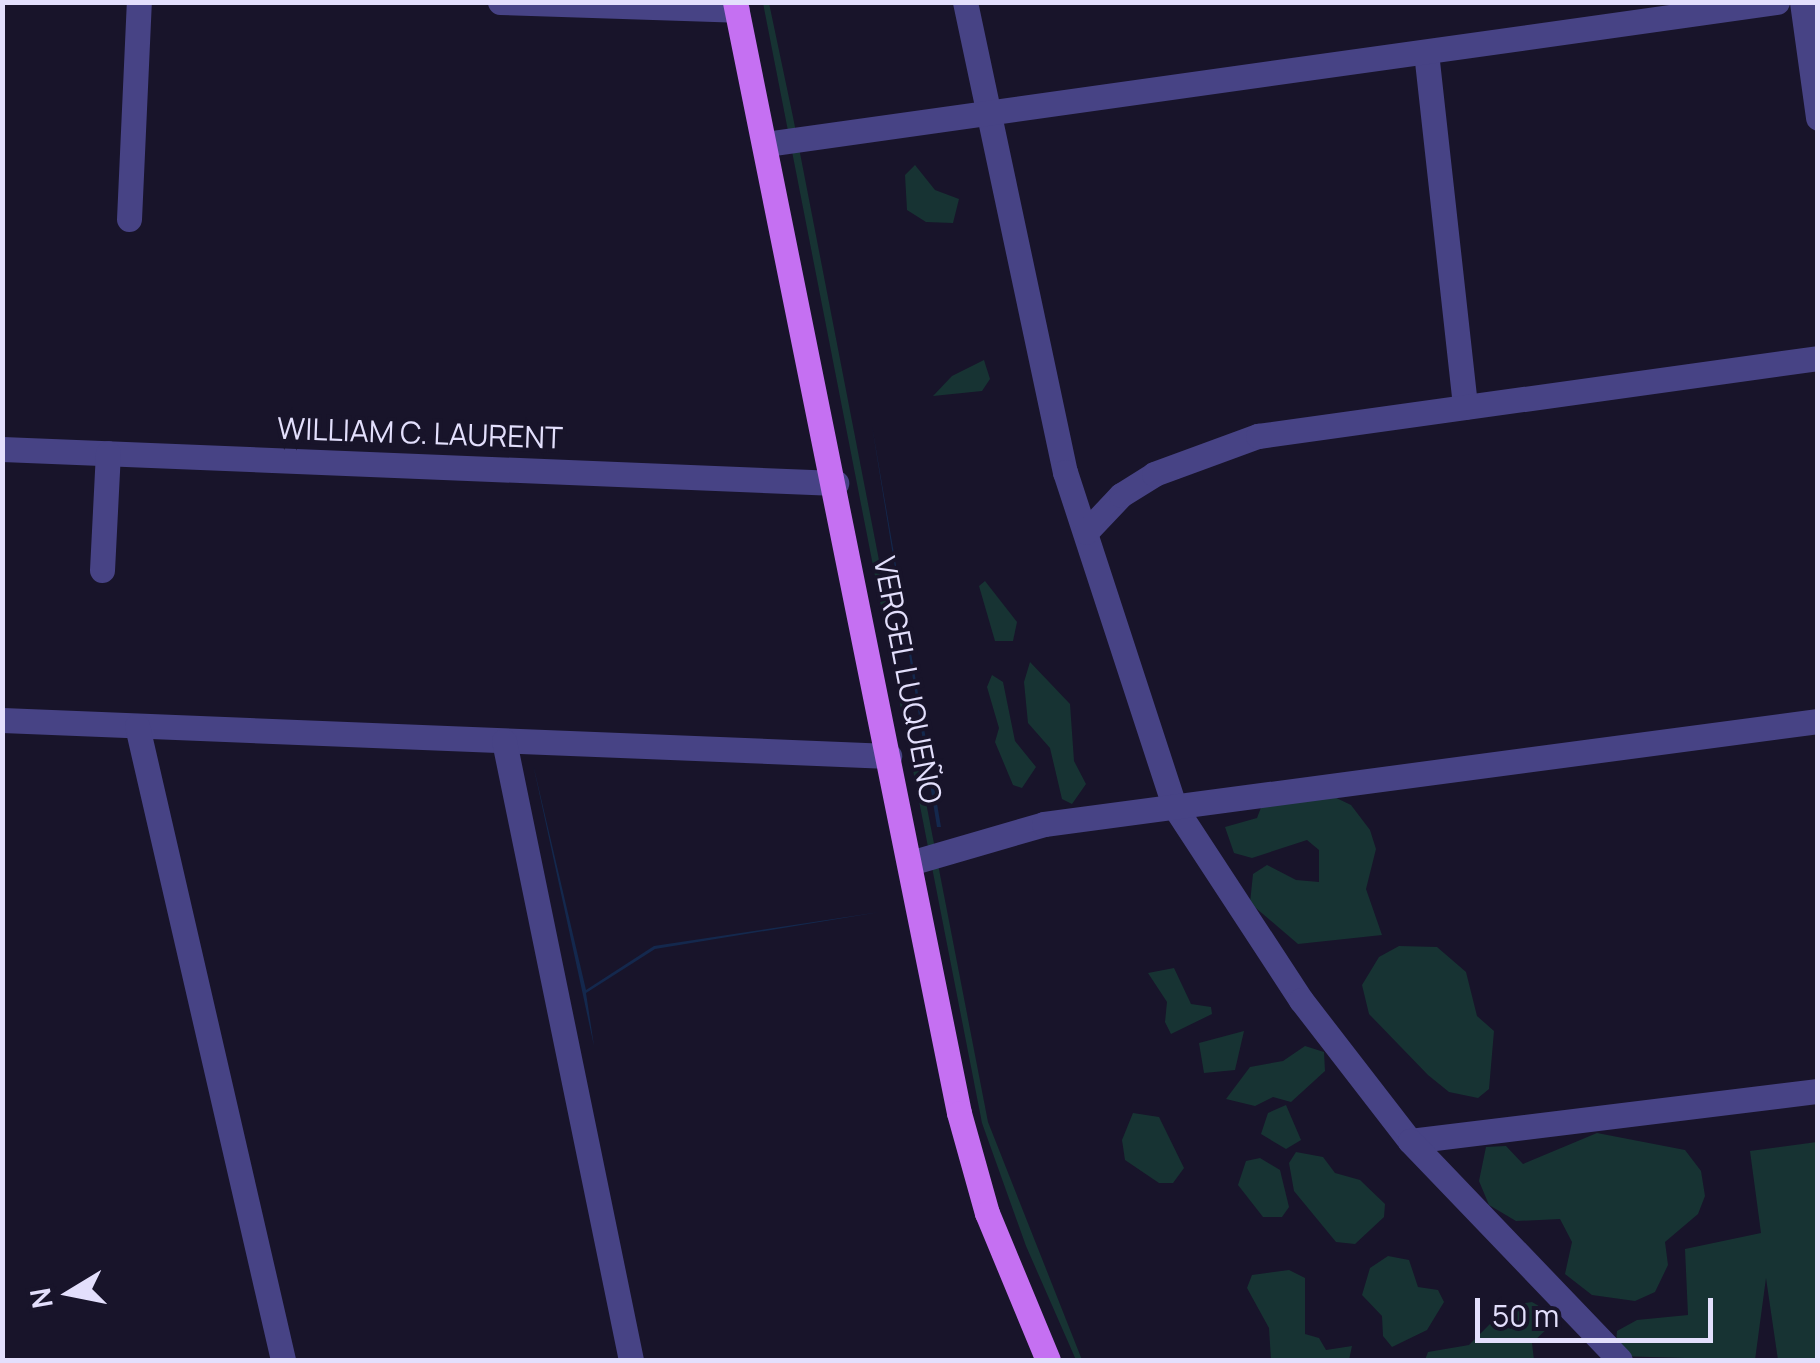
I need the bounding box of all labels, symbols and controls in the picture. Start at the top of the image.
street label: WILLIAM C. LAURENT [277,410,563,456]
street label: VERGEL LUQUEÑO [866,553,950,807]
north arrow [20,1243,120,1343]
scale bar [1480,1278,1718,1340]
text: N [20,1285,61,1311]
text: 50 m [1492,1295,1559,1336]

